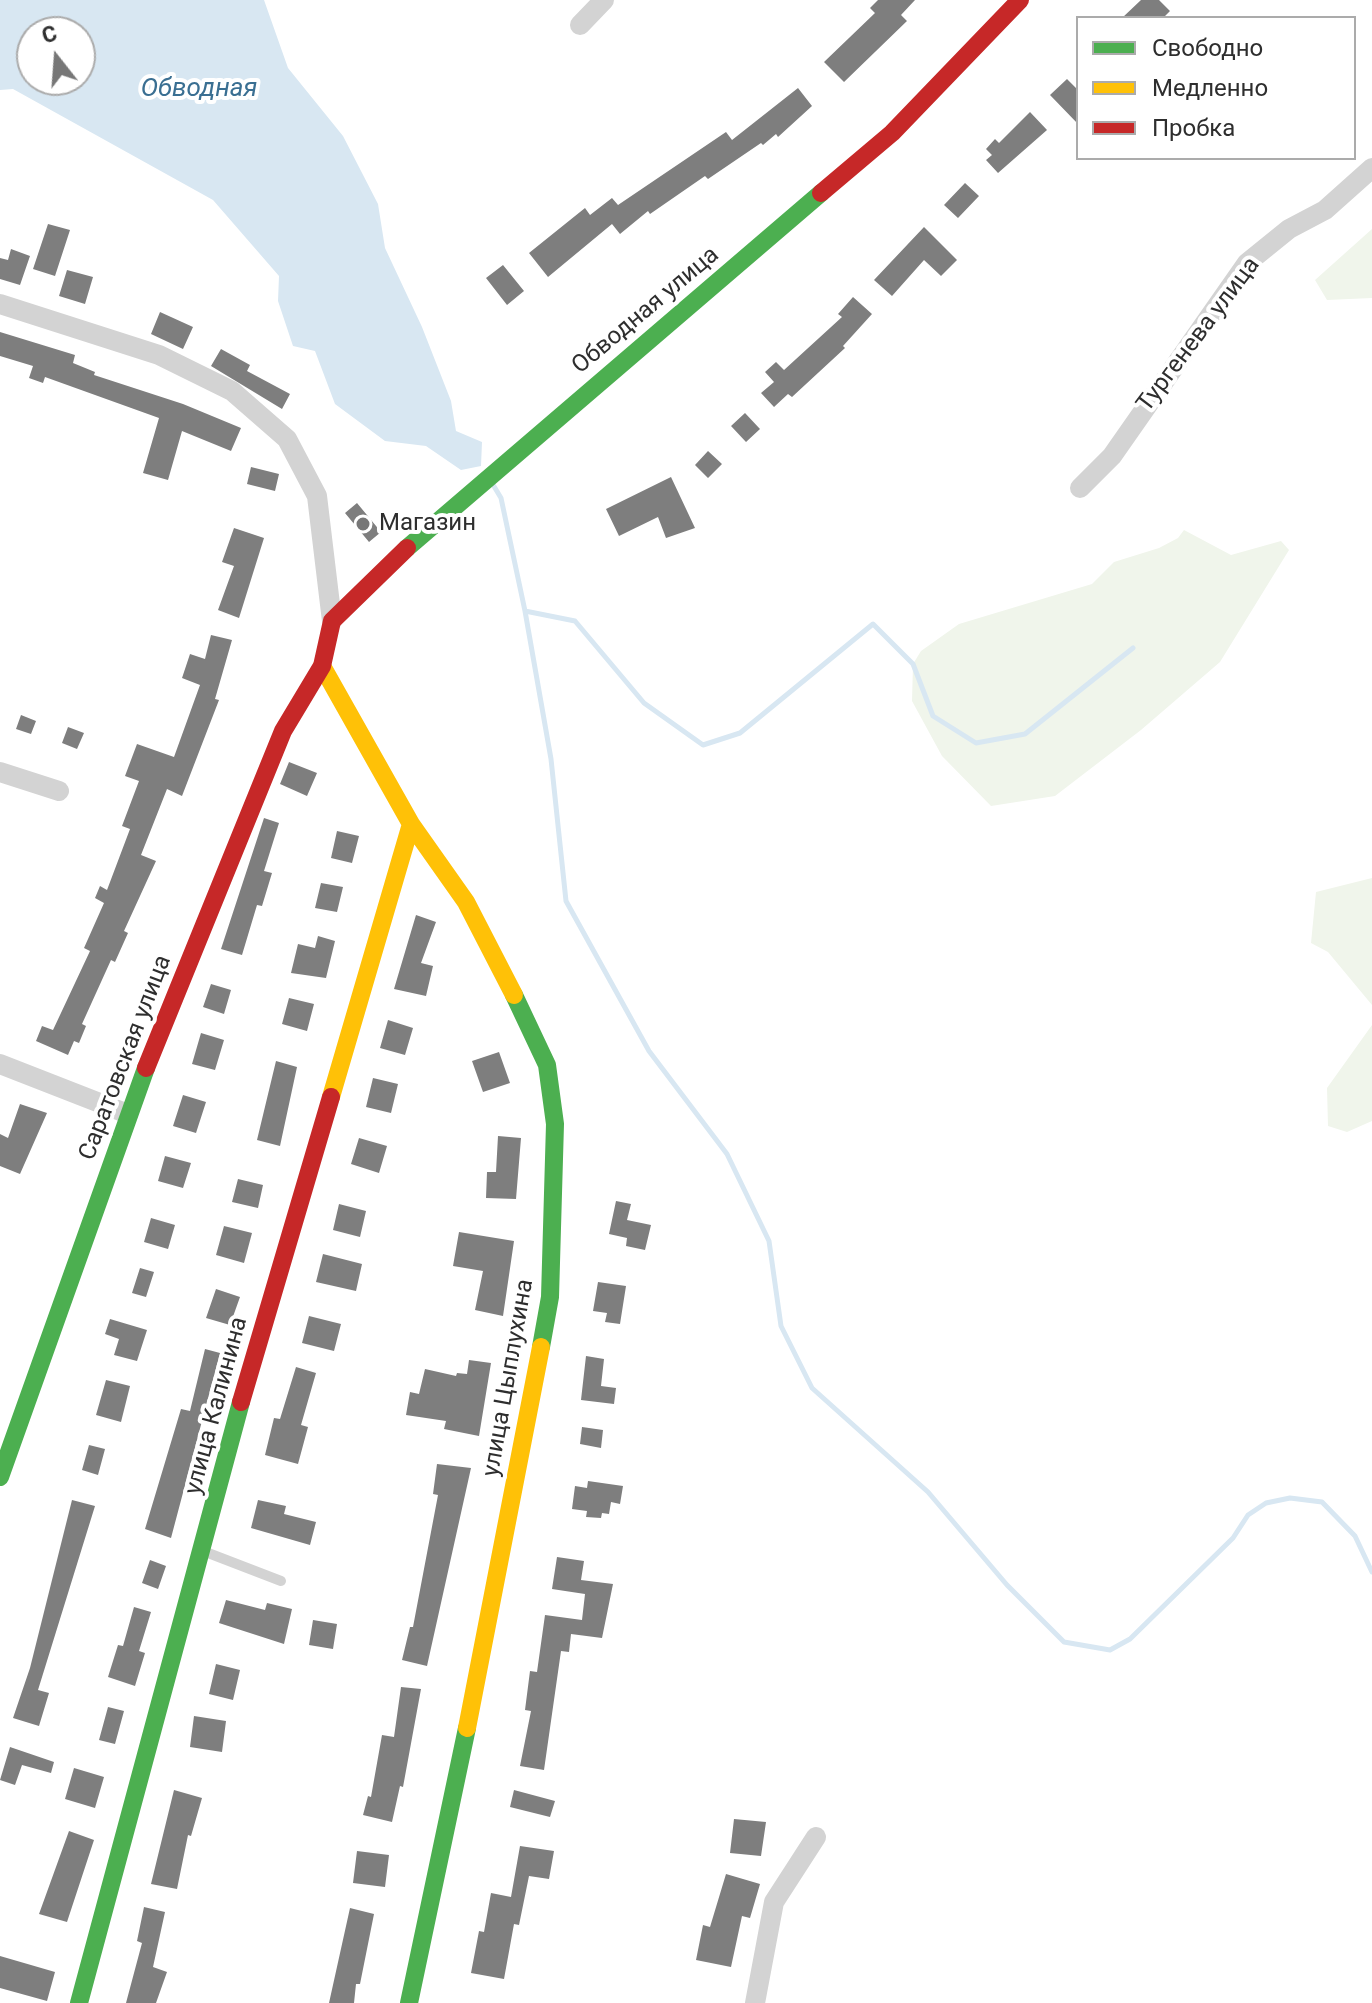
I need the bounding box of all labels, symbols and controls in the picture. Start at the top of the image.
north arrow [16,16,96,96]
legend [1076,16,1356,160]
text: С [39,20,60,49]
text: Свободно [1152,34,1263,62]
water label: Обводная [141,73,257,105]
text: Медленно [1152,74,1268,102]
text: Пробка [1152,114,1235,142]
street label: Обводная улица [567,241,725,381]
street label: Тургенева улица [1132,252,1266,418]
place label: Магазин [379,510,476,538]
marker: Магазин [354,515,372,533]
street label: Саратовская улица [74,952,178,1164]
street label: улица Цыплухина [477,1277,541,1479]
street label: улица Калинина [179,1314,255,1498]

